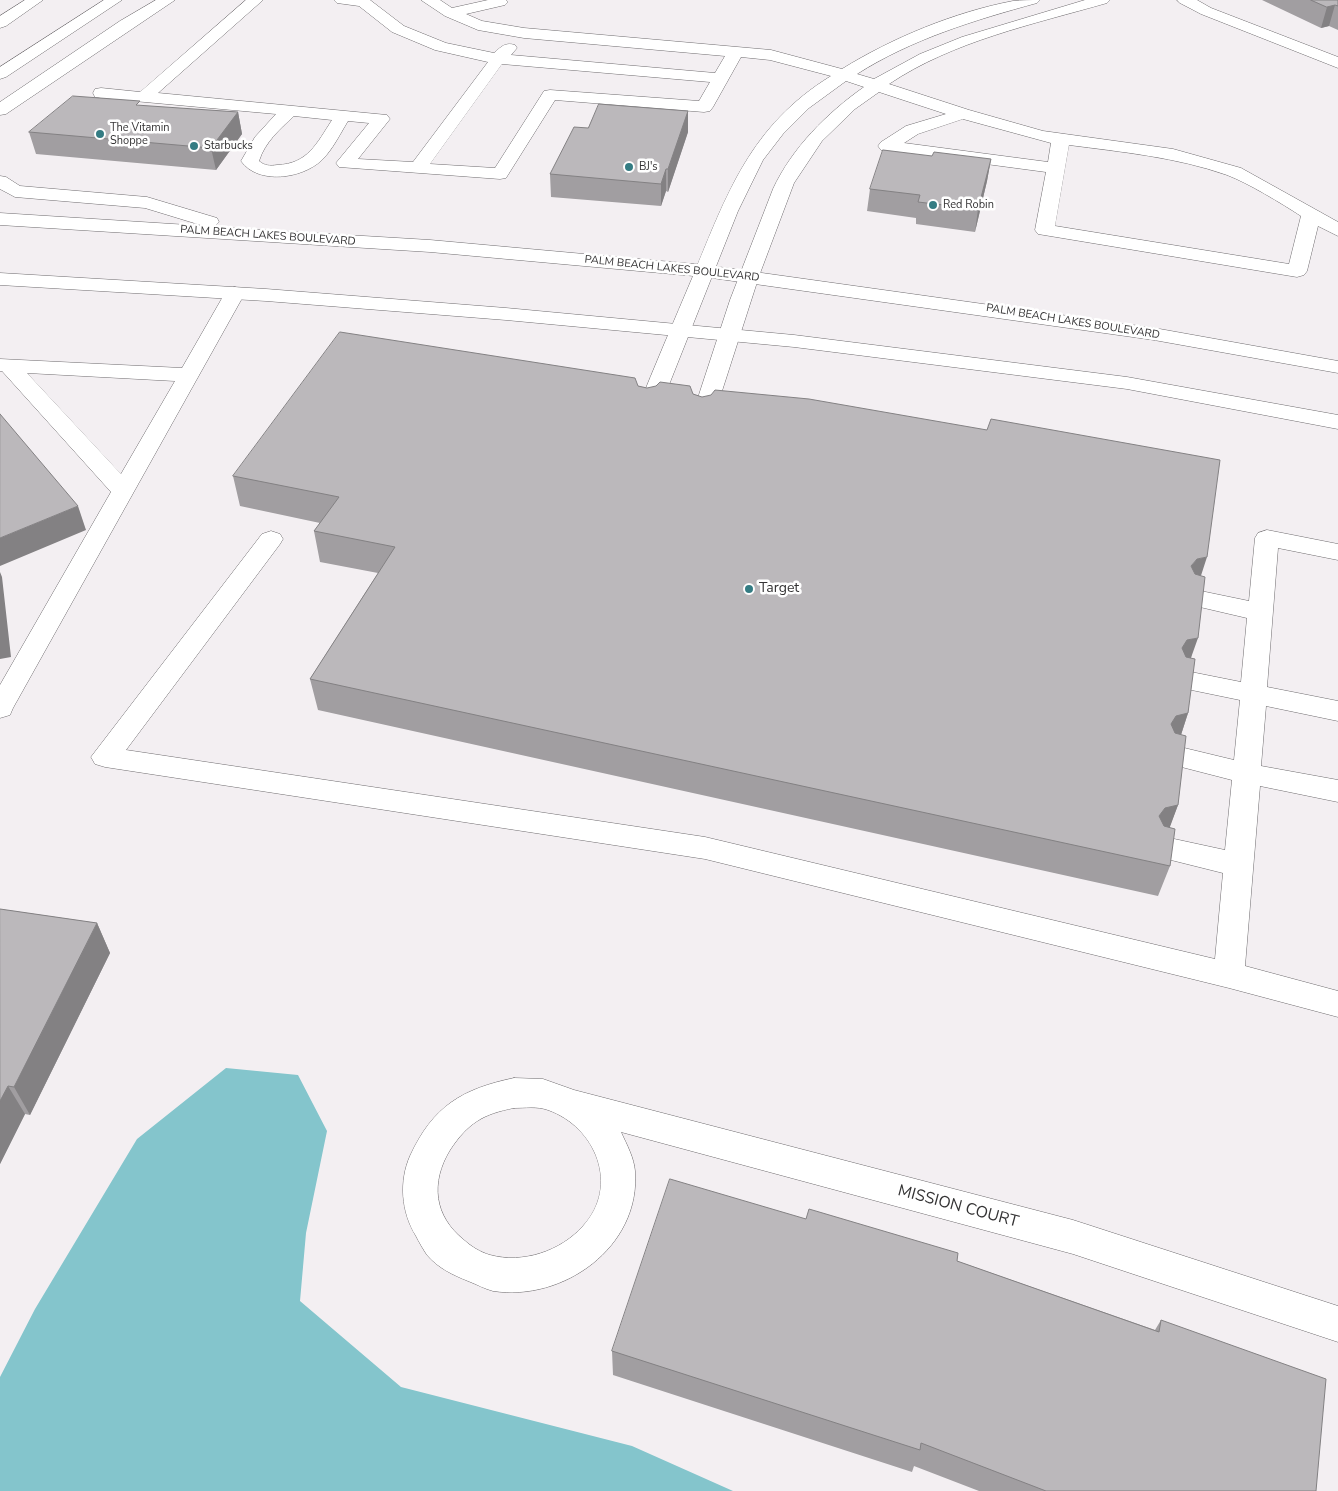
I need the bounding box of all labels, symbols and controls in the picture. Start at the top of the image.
place label: The Vitamin Shoppe [110,121,170,147]
marker: The Vitamin Shoppe [94,128,106,140]
place label: Starbucks [204,139,253,153]
marker: Starbucks [188,140,200,152]
place label: BJ's [639,160,658,174]
marker: BJ's [623,161,635,173]
place label: Red Robin [943,198,994,212]
marker: Red Robin [927,199,939,211]
street label: PALM BEACH LAKES BOULEVARD [180,223,356,249]
street label: PALM BEACH LAKES BOULEVARD [584,253,760,285]
street label: PALM BEACH LAKES BOULEVARD [985,302,1161,342]
place label: Target [759,581,799,597]
marker: Target [743,583,755,595]
street label: MISSION COURT [896,1182,1020,1232]

